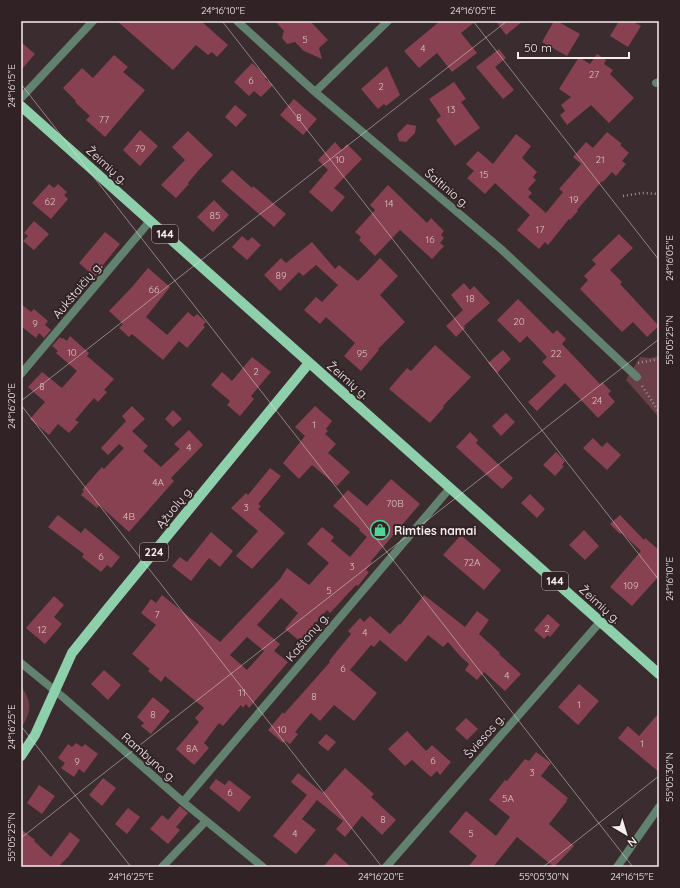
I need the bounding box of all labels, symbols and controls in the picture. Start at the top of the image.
text: 24°16'10"E [201,4,245,17]
text: 24°16'05"E [450,4,496,17]
house number: 5 [302,33,308,46]
scale bar [518,34,629,60]
text: 50 m [524,40,552,55]
house number: 4 [420,42,426,55]
text: 24°16'15"E [5,64,18,108]
house number: 27 [589,68,599,81]
house number: 6 [248,74,254,87]
house number: 2 [378,80,384,93]
house number: 13 [447,103,455,116]
house number: 8 [296,111,302,124]
house number: 77 [99,113,109,126]
house number: 79 [135,142,146,155]
street label: Žeimių g. [83,143,131,187]
house number: 10 [335,153,345,166]
house number: 21 [595,153,605,166]
street label: Šaltinio g. [422,165,472,211]
house number: 15 [479,168,489,181]
house number: 19 [569,193,579,206]
house number: 62 [45,195,56,208]
house number: 14 [385,197,393,210]
house number: 85 [210,209,220,222]
house number: 17 [536,223,544,236]
road number: 144 [152,225,178,243]
house number: 16 [425,233,435,246]
text: 24°16'05"E [663,235,676,281]
street label: Aukštaičių g. [49,259,105,321]
house number: 89 [276,269,287,282]
house number: 66 [149,283,160,296]
house number: 18 [465,292,475,305]
house number: 20 [513,315,525,328]
text: 55°05'25"N [663,315,676,365]
house number: 9 [32,317,38,330]
house number: 10 [67,346,77,359]
house number: 95 [356,347,368,360]
house number: 22 [550,347,562,360]
street label: Žeimių g. [324,358,372,402]
house number: 2 [253,365,259,378]
house number: 8 [39,380,45,393]
text: 24°16'20"E [5,383,18,429]
house number: 24 [592,394,602,407]
house number: 1 [312,418,316,431]
house number: 4 [186,441,192,454]
house number: 4A [152,476,164,489]
street label: Ąžuolų g. [152,483,196,531]
house number: 70B [386,497,404,510]
house number: 3 [243,501,249,514]
house number: 4B [123,510,135,523]
shop icon: Rimties namai [369,519,391,541]
place label: Rimties namai [394,523,476,538]
road number: 224 [140,543,168,561]
house number: 6 [98,550,104,563]
house number: 72A [463,556,481,569]
text: 24°16'10"E [663,557,676,601]
house number: 3 [349,560,355,573]
road number: 144 [542,572,568,590]
house number: 109 [623,579,639,592]
street label: Žeimių g. [576,582,624,626]
house number: 5 [326,584,332,597]
house number: 7 [154,608,160,621]
street label: Kaštonų g. [282,610,332,664]
house number: 2 [544,622,550,635]
house number: 12 [37,623,47,636]
house number: 4 [362,626,368,639]
house number: 6 [340,662,346,675]
house number: 4 [504,669,510,682]
house number: 11 [238,686,246,699]
house number: 8 [311,690,317,703]
house number: 1 [577,698,581,711]
text: 24°16'25"E [5,704,18,750]
house number: 8 [150,708,156,721]
street label: Šviesos g. [461,711,507,761]
house number: 10 [277,723,287,736]
street label: Rambyno g. [119,729,179,785]
house number: 1 [640,737,644,750]
house number: 8A [186,742,198,755]
text: 55°05'30"N [663,752,676,802]
house number: 6 [430,754,436,767]
house number: 9 [74,755,80,768]
house number: 3 [529,766,535,779]
house number: 6 [227,786,233,799]
house number: 5A [502,792,514,805]
text: 55°05'25"N [5,812,18,862]
house number: 8 [380,813,386,826]
north arrow [606,814,646,854]
house number: 4 [292,827,298,840]
house number: 5 [468,827,474,840]
text: N [625,834,640,850]
text: 24°16'25"E [108,870,154,883]
text: 24°16'20"E [358,870,404,883]
text: 55°05'30"N [519,870,569,883]
text: 24°16'15"E [610,870,654,883]

